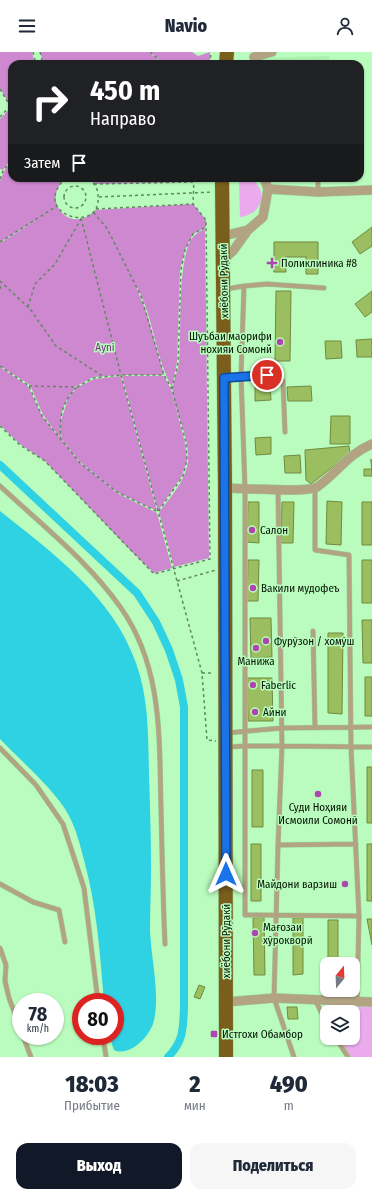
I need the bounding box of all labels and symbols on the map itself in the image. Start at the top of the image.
street label: хиёбони Рӯдакӣ [217,244,231,318]
marker: Поликлиника #8 [266,257,278,269]
place label: Поликлиника #8 [281,257,358,270]
place label: Шуъбаи маорифи нохияи Сомонй [189,330,272,356]
marker: Шуъбаи маорифи нохияи Сомонй [275,337,285,347]
park label: Ayni [95,341,115,354]
pin [250,358,284,392]
place label: Салон [260,524,288,537]
marker: Салон [247,525,257,535]
place label: Вакили мудофеъ [261,582,340,595]
marker: Вакили мудофеъ [248,583,258,593]
place label: Фурӯзон / хомӯш [274,635,354,648]
marker: Фурӯзон / хомӯш [261,636,271,646]
marker: Манижа [251,643,261,653]
place label: Манижа [237,655,275,668]
place label: Faberlic [261,679,296,692]
marker: Faberlic [248,680,258,690]
place label: Айни [263,706,287,719]
marker: Айни [250,707,260,717]
marker: Суди Ноҳияи Исмоили Сомонӣ [313,789,323,799]
place label: Суди Ноҳияи Исмоили Сомонӣ [278,801,358,827]
position arrow [205,853,247,895]
place label: Майдони варзиш [257,878,337,891]
marker: Майдони варзиш [340,879,350,889]
street label: хиёбони Рӯдакӣ [220,904,233,978]
place label: Мағозаи хӯрокворӣ [263,921,313,947]
marker: Мағозаи хӯрокворӣ [250,928,260,938]
north arrow [320,957,360,997]
speed limit sign: 80 [72,993,124,1045]
place label: Истгохи Обамбор [222,1028,303,1041]
marker: Истгохи Обамбор [209,1029,219,1039]

